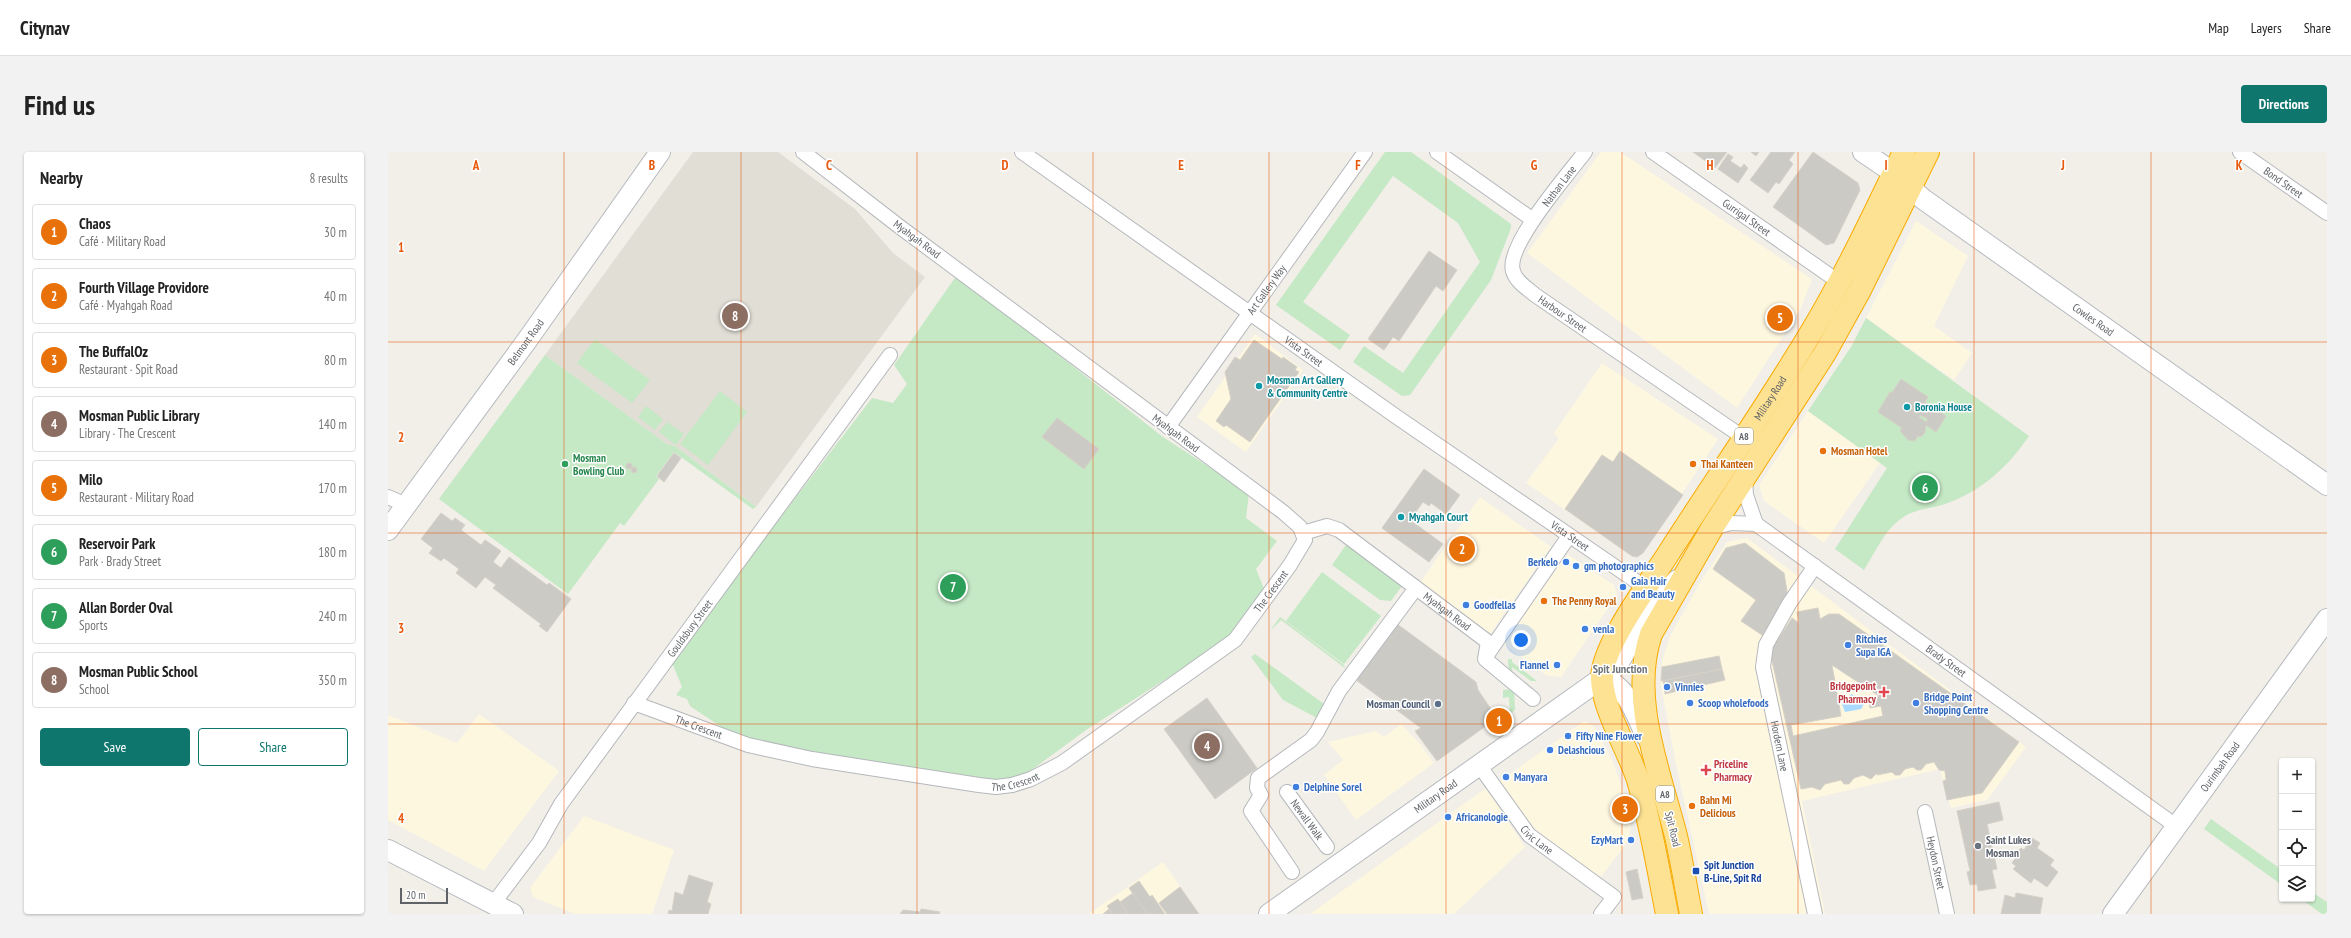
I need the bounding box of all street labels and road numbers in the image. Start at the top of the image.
street label: Nathan Lane [1539,162,1579,209]
street label: Bond Street [2261,164,2306,201]
street label: Gurrigal Street [1720,196,1773,239]
street label: Myahgah Road [891,217,944,261]
street label: Art Gallery Way [1244,261,1289,317]
street label: Harbour Street [1536,292,1589,335]
street label: Cowles Road [2070,300,2117,339]
street label: Belmont Road [504,316,547,368]
street label: Vista Street [1281,332,1326,370]
street label: Military Road [1751,373,1790,423]
street label: Myahgah Road [1150,411,1203,455]
road number: A8 [1735,428,1753,444]
street label: Vista Street [1547,517,1592,554]
street label: The Crescent [1251,567,1291,615]
street label: Myahgah Road [1421,589,1474,634]
street label: Gouldsbury Street [664,597,715,660]
street label: Brady Street [1923,642,1969,680]
street label: The Crescent [673,712,724,742]
street label: Hordern Lane [1767,719,1792,773]
street label: Ourimbah Road [2197,739,2243,794]
street label: The Crescent [991,769,1042,794]
street label: Military Road [1411,776,1460,816]
road number: A8 [1656,786,1674,802]
street label: Newall Walk [1288,796,1327,843]
street label: Spit Road [1662,810,1684,848]
street label: Civic Lane [1517,823,1556,858]
street label: Heydon Street [1923,835,1948,891]

